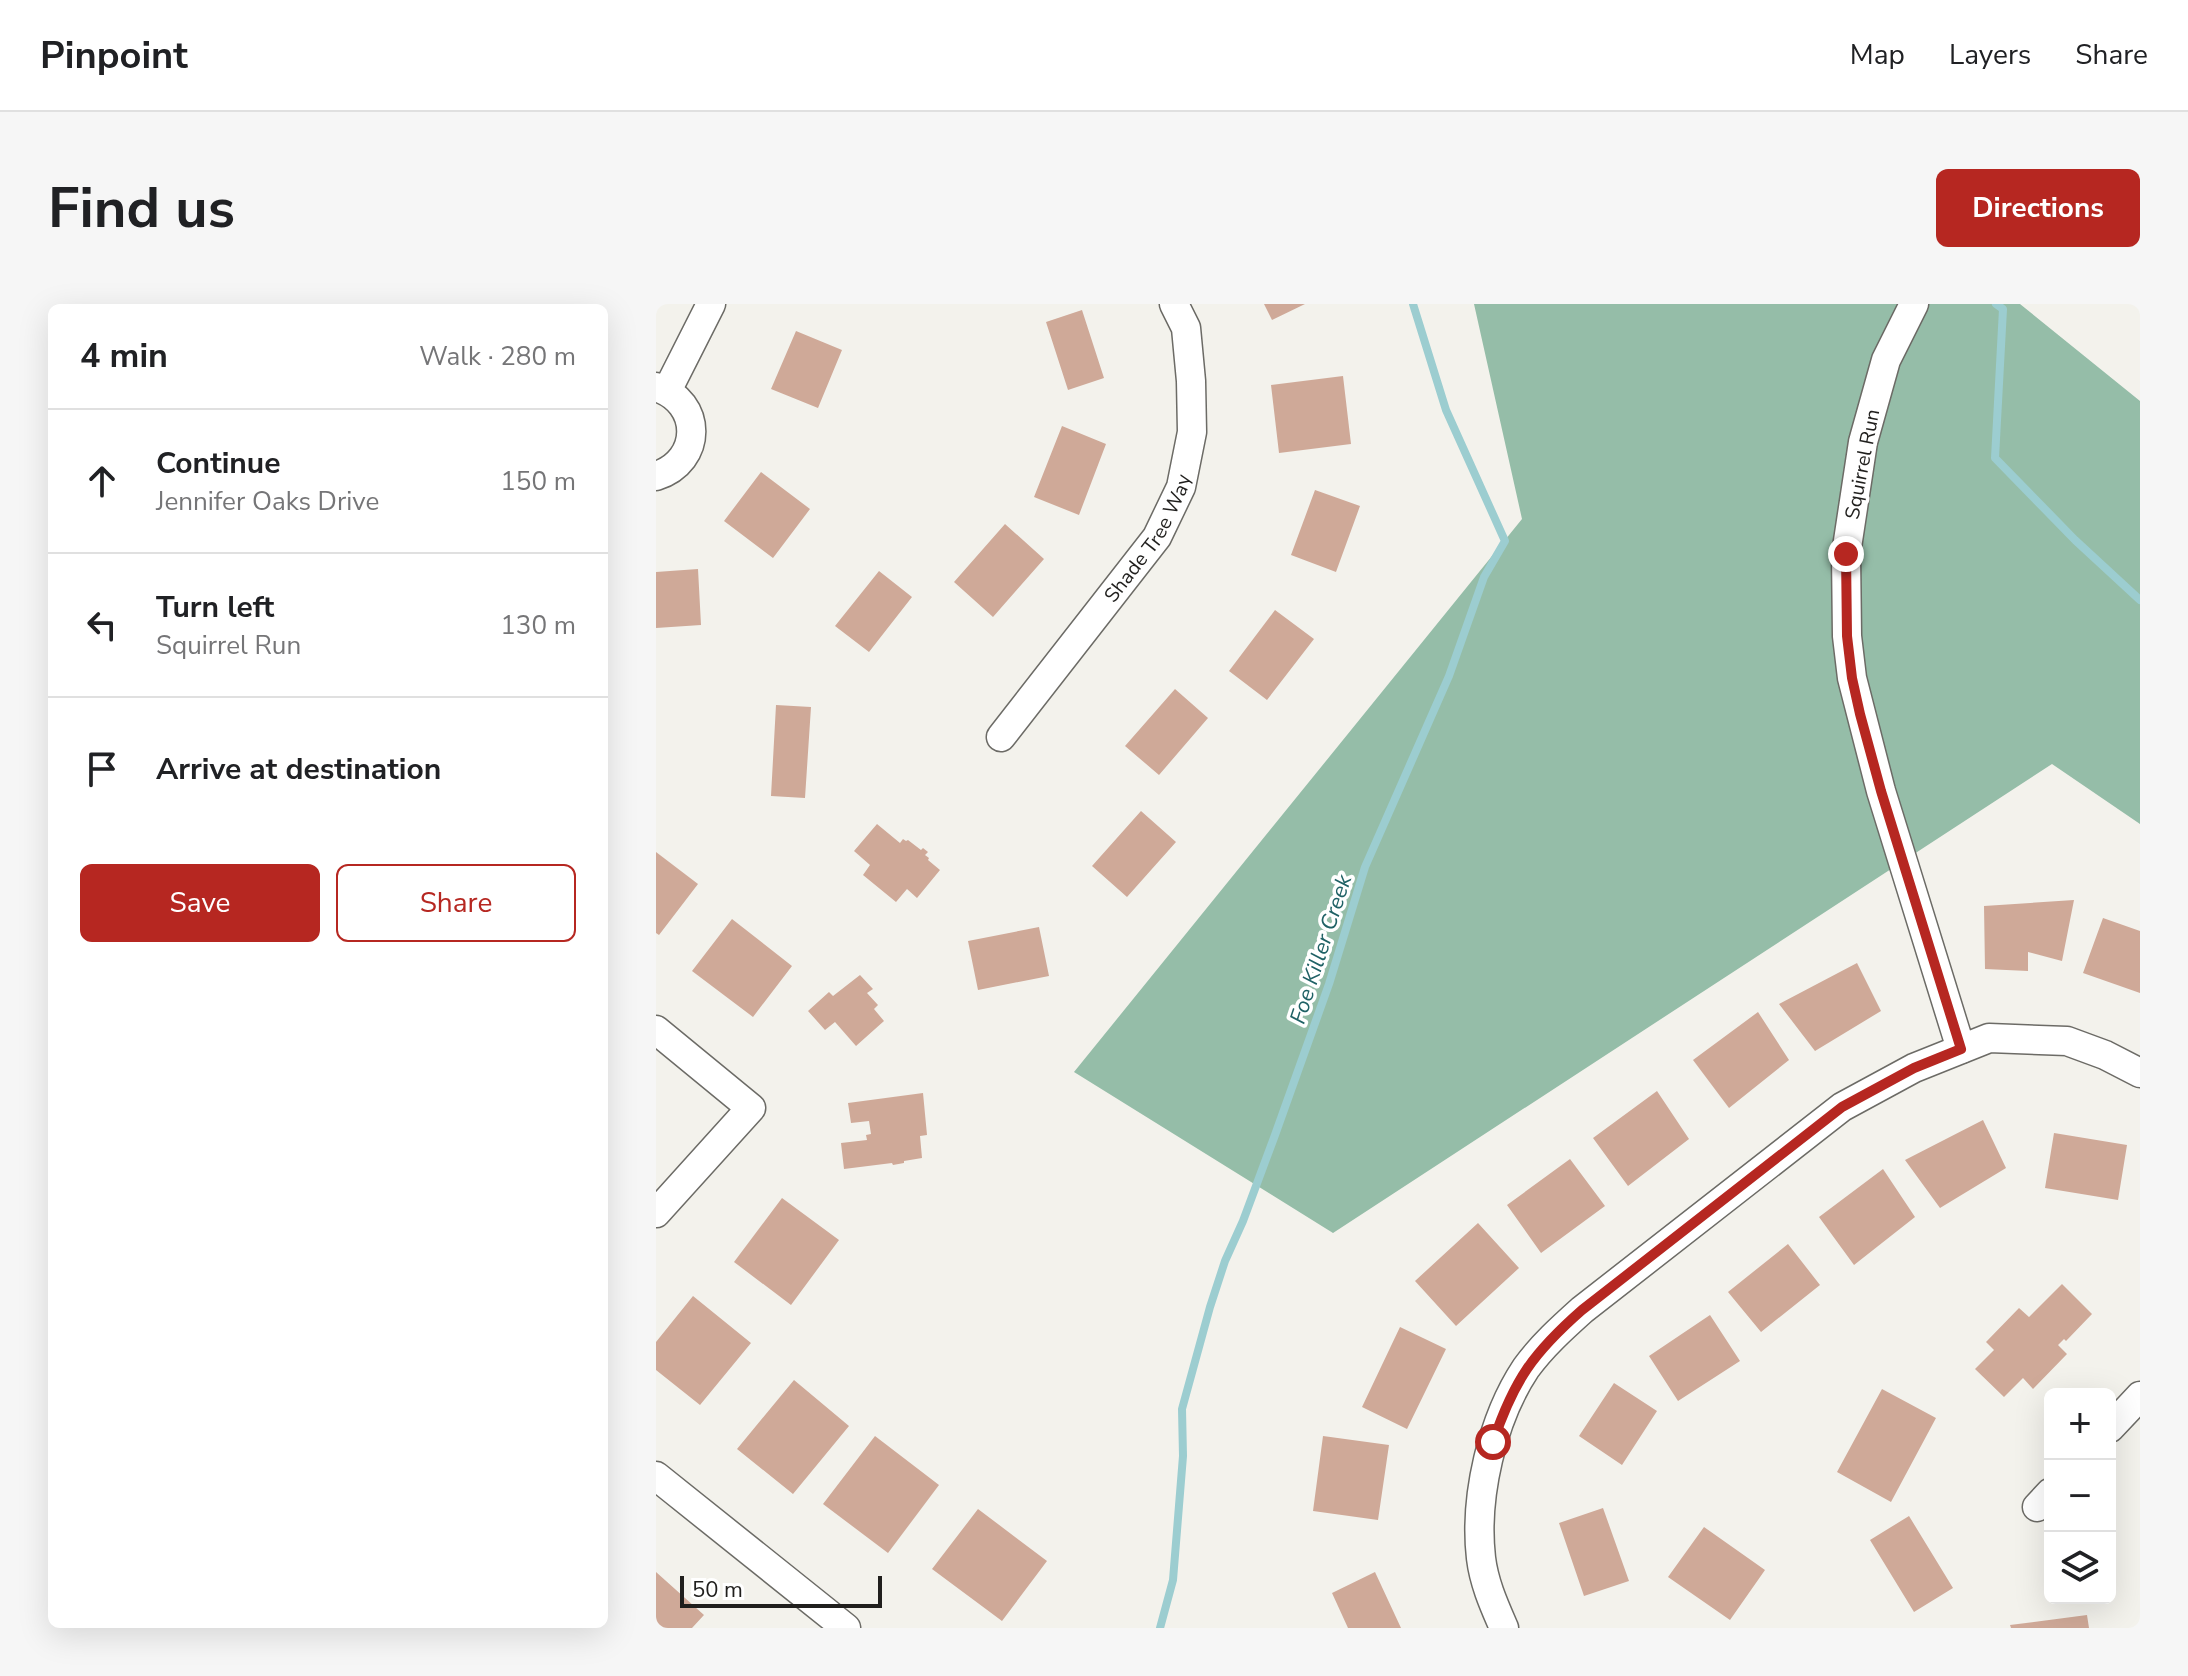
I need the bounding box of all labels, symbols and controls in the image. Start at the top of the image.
text: Pinpoint [40,30,188,81]
text: Map [1850,36,1905,74]
text: Layers [1949,36,2031,74]
text: Share [2075,36,2148,74]
button: Directions [1936,169,2140,247]
text: Find us [48,170,235,247]
text: 4 min [80,333,168,379]
text: Walk · 280 m [419,339,576,374]
street label: Squirrel Run [1839,407,1886,521]
text: Continue [156,443,281,484]
icon: ahead [80,459,124,503]
text: 150 m [500,464,576,499]
street label: Shade Tree Way [1098,471,1197,608]
text: Jennifer Oaks Drive [156,484,379,519]
route end [1828,536,1864,572]
text: Turn left [156,587,274,628]
icon: left [80,603,124,647]
text: 130 m [500,608,576,643]
text: Squirrel Run [156,628,301,663]
icon: arrive [80,747,124,791]
text: Arrive at destination [156,749,441,790]
button: Save [80,864,320,942]
button: Share [336,864,576,942]
water label: Foe Killer Creek [1283,870,1360,1028]
map controls [2044,1388,2116,1604]
button: + [2044,1388,2116,1460]
route start [1475,1424,1511,1460]
button: − [2044,1460,2116,1532]
button: layers [2044,1532,2116,1604]
scale bar [680,1572,882,1608]
text: 50 m [692,1575,743,1605]

